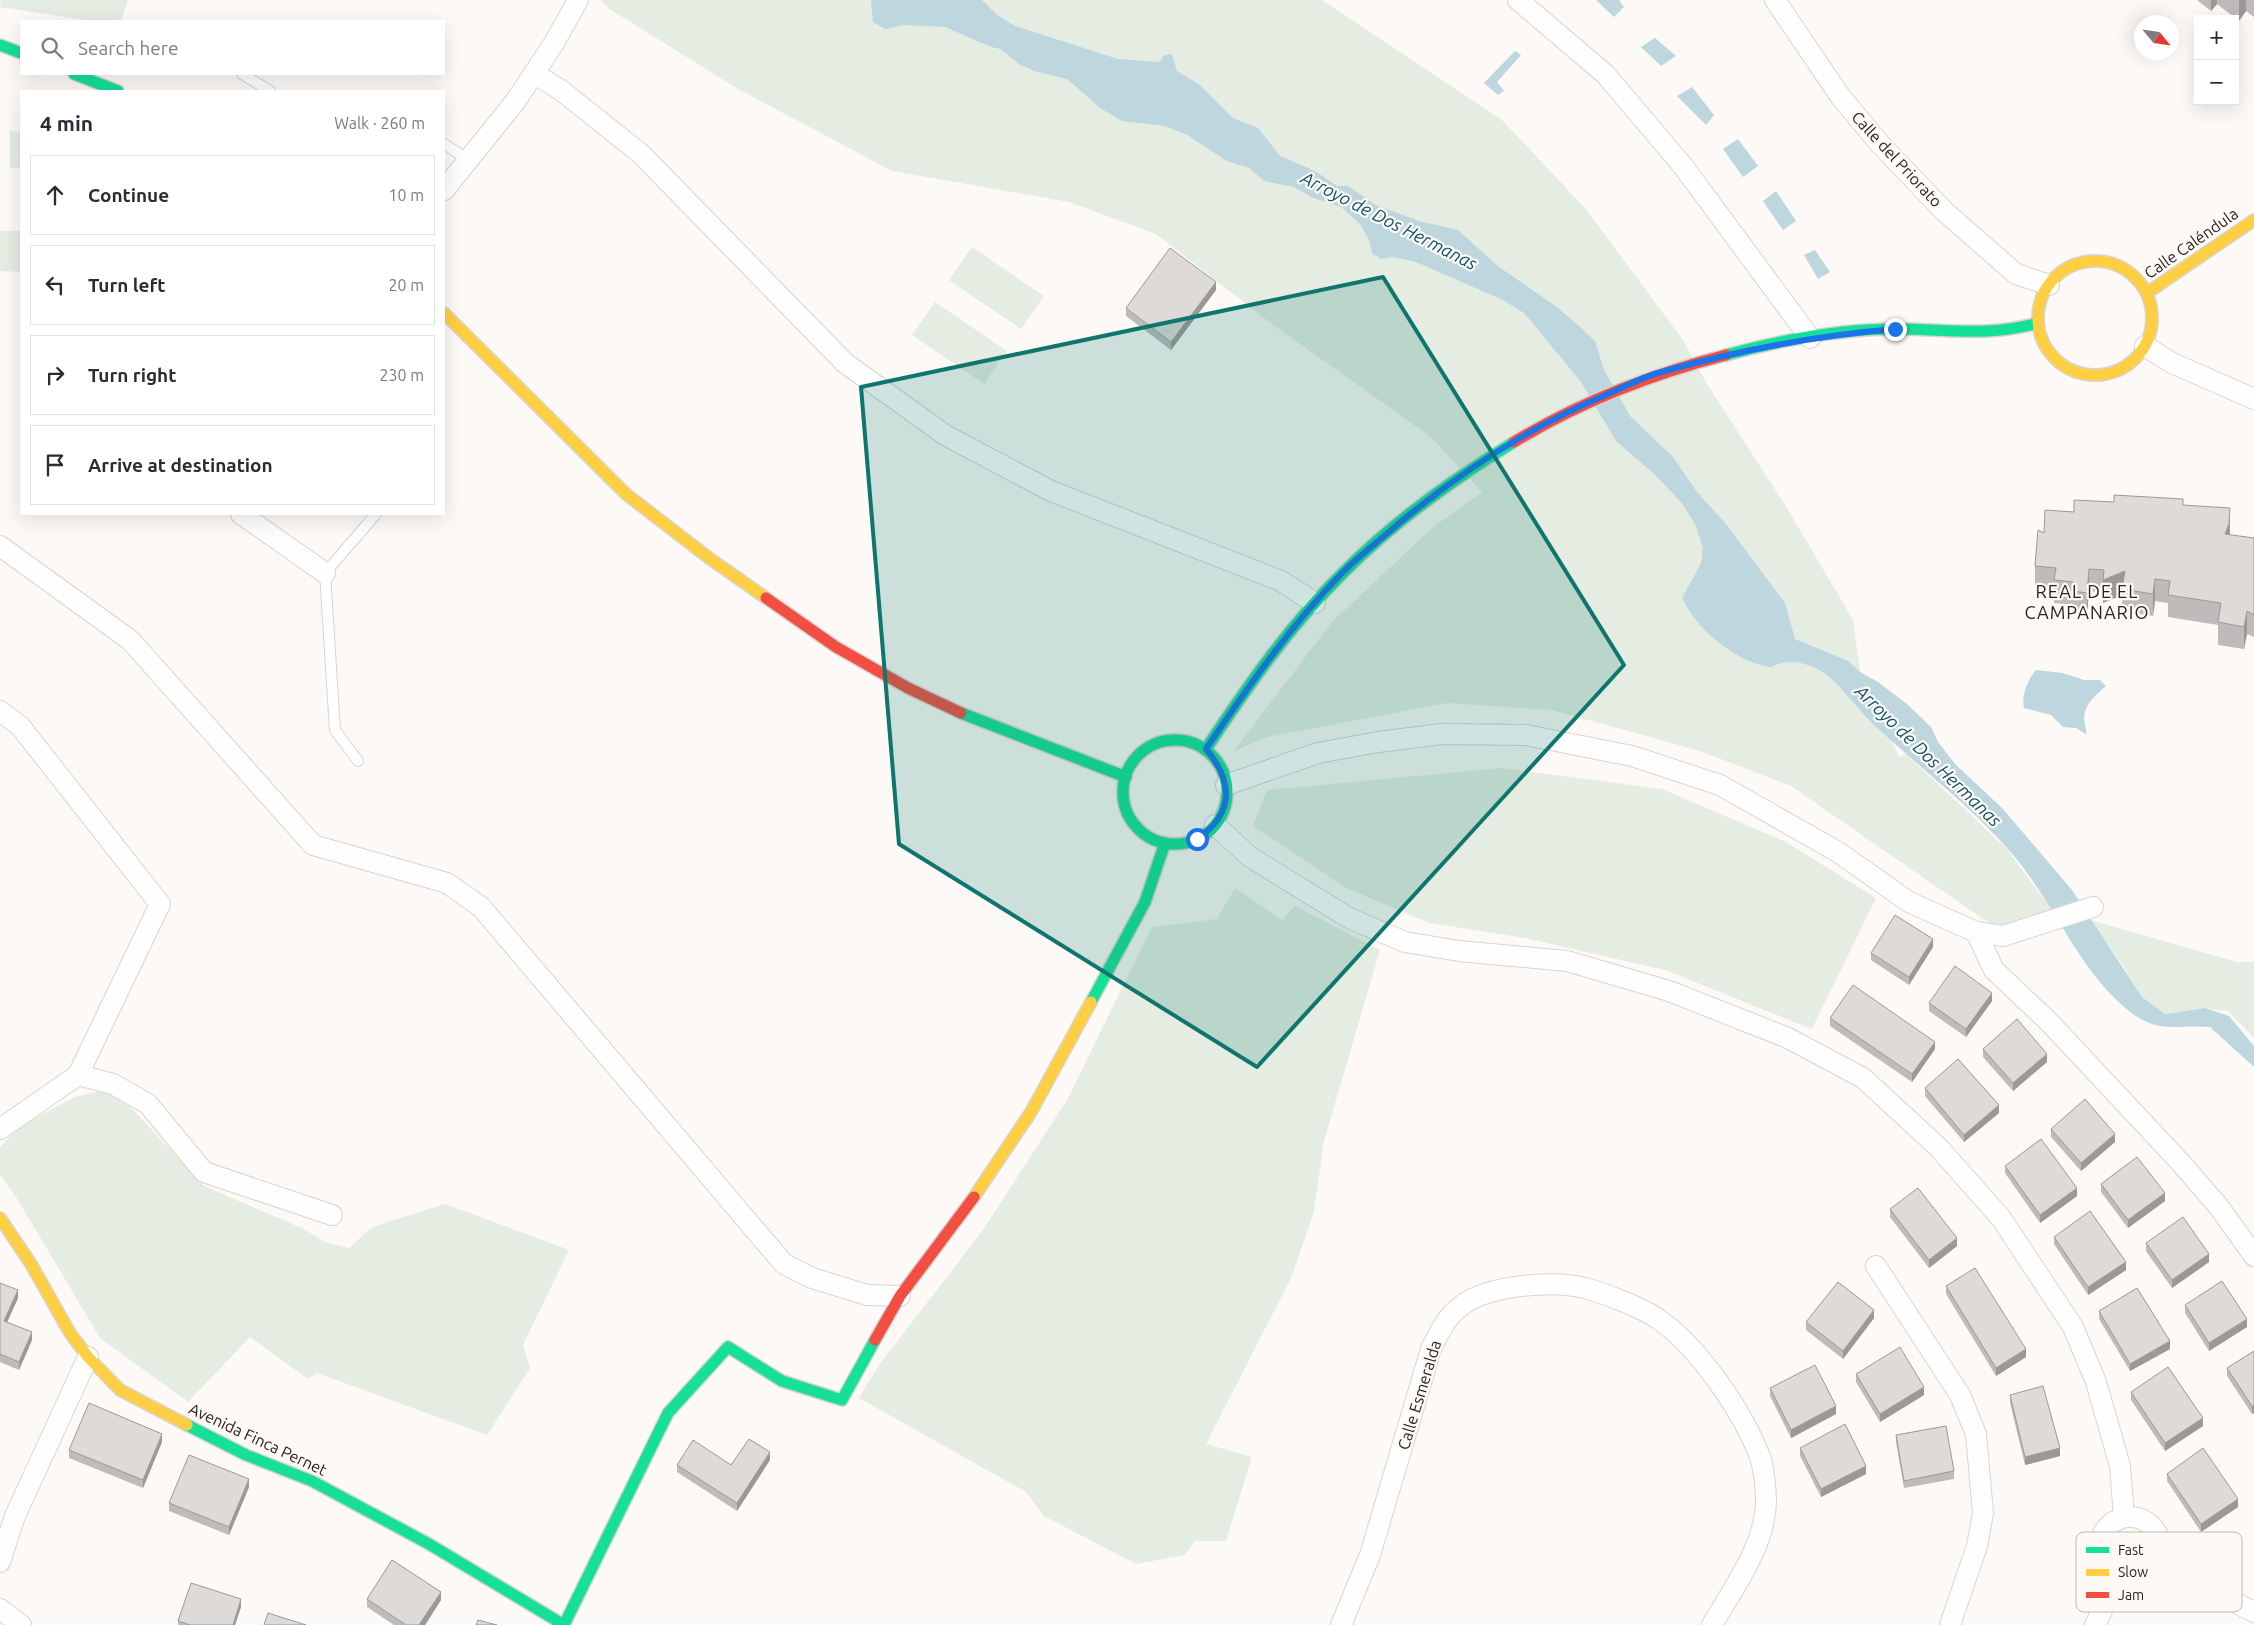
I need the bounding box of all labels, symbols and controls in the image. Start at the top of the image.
north arrow [2134,15,2179,60]
map controls [2194,15,2239,105]
button: + [2194,15,2239,60]
search box [20,20,445,75]
icon: search [38,34,66,62]
text: Search here [78,37,178,59]
button: − [2194,60,2239,105]
street label: Calle del Priorato [1848,108,1946,210]
text: 4 min [40,111,93,135]
text: Walk · 260 m [334,114,425,132]
water label: Arroyo de Dos Hermanas [1297,167,1481,273]
icon: ahead [41,181,69,209]
text: Continue [88,184,169,206]
text: 10 m [388,186,424,204]
street label: Calle Caléndula [2141,204,2241,282]
icon: left [41,271,69,299]
text: Turn left [88,274,166,296]
text: 20 m [388,276,424,294]
route end [1884,318,1907,341]
icon: right [41,361,69,389]
text: Turn right [88,364,176,386]
text: 230 m [379,366,424,384]
icon: arrive [41,451,69,479]
text: Arrive at destination [88,454,273,476]
district label: REAL DE EL CAMPANARIO [2025,581,2149,622]
water label: Arroyo de Dos Hermanas [1851,680,2006,830]
route start [1186,828,1209,851]
street label: Calle Esmeralda [1394,1338,1444,1452]
street label: Avenida Finca Pernet [186,1399,331,1479]
legend [2076,1532,2242,1612]
text: Fast [2118,1542,2144,1558]
text: Slow [2118,1564,2148,1580]
text: Jam [2118,1587,2144,1603]

